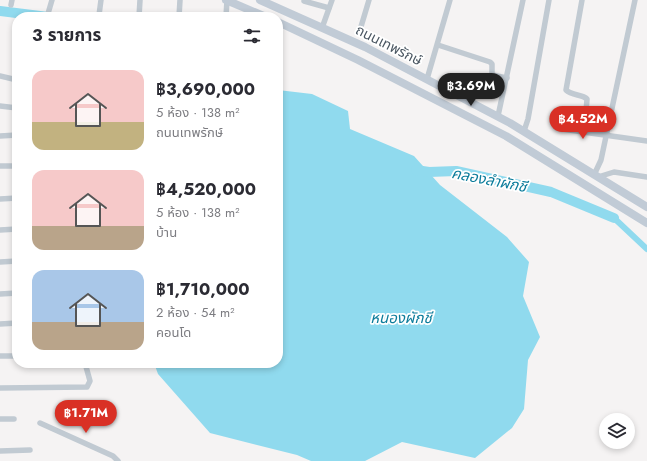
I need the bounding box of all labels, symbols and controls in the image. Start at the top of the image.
street label: ถนนเทพรักษ์ [352,20,426,70]
text: 3 รายการ [32,23,101,47]
icon: filters [241,25,263,47]
pin: ฿3.69M [438,73,504,107]
text: ฿3.69M [447,76,495,95]
text: ฿3,690,000 [156,77,255,101]
icon: home [64,86,112,134]
text: 5 ห้อง · 138 m² [156,103,240,122]
pin: ฿4.52M [550,106,616,140]
text: ฿4.52M [558,109,608,128]
text: ถนนเทพรักษ์ [156,123,223,142]
water label: คลองลำผักชี [450,162,531,198]
text: ฿4,520,000 [156,177,256,201]
icon: home [64,186,112,234]
text: 5 ห้อง · 138 m² [156,203,240,222]
text: บ้าน [156,223,177,242]
text: ฿1,710,000 [156,277,249,301]
icon: home [64,286,112,334]
text: 2 ห้อง · 54 m² [156,303,235,322]
water label: หนองผักชี [370,307,434,329]
text: คอนโด [156,323,191,342]
pin: ฿1.71M [53,400,119,434]
text: ฿1.71M [64,403,108,422]
map controls [599,413,635,449]
button: layers [599,413,635,449]

